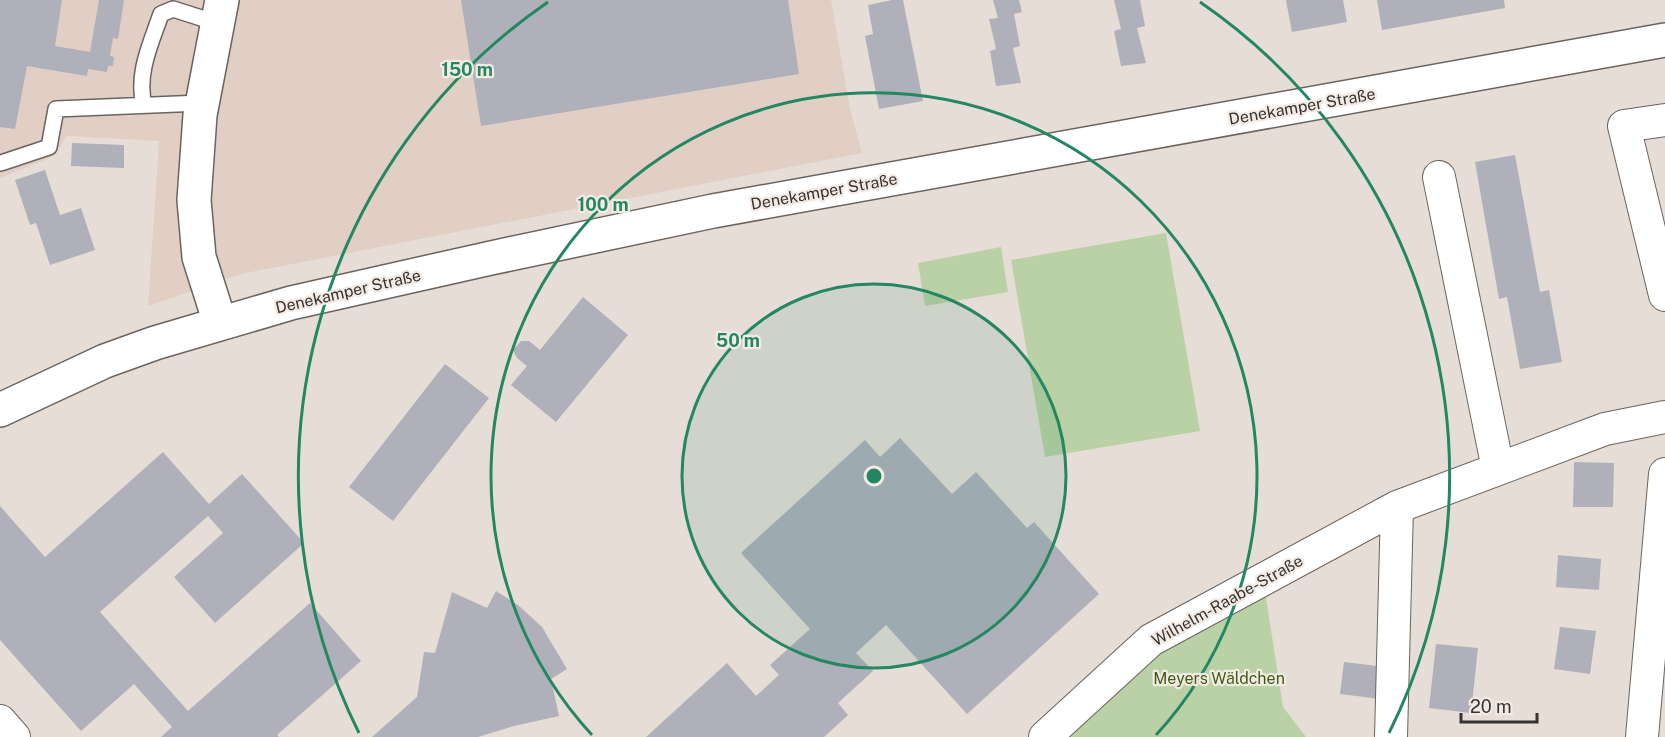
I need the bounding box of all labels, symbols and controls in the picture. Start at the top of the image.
text: 150 m [441,59,493,80]
street label: Denekamper Straße [1227,84,1377,129]
street label: Denekamper Straße [749,169,899,214]
text: 100 m [577,194,629,215]
street label: Denekamper Straße [274,266,423,317]
text: 50 m [716,330,760,351]
centre of rings [864,466,884,486]
street label: Wilhelm-Raabe-Straße [1148,551,1306,650]
park label: Meyers Wäldchen [1153,669,1285,688]
scale bar [1461,686,1538,724]
text: 20 m [1470,696,1512,717]

